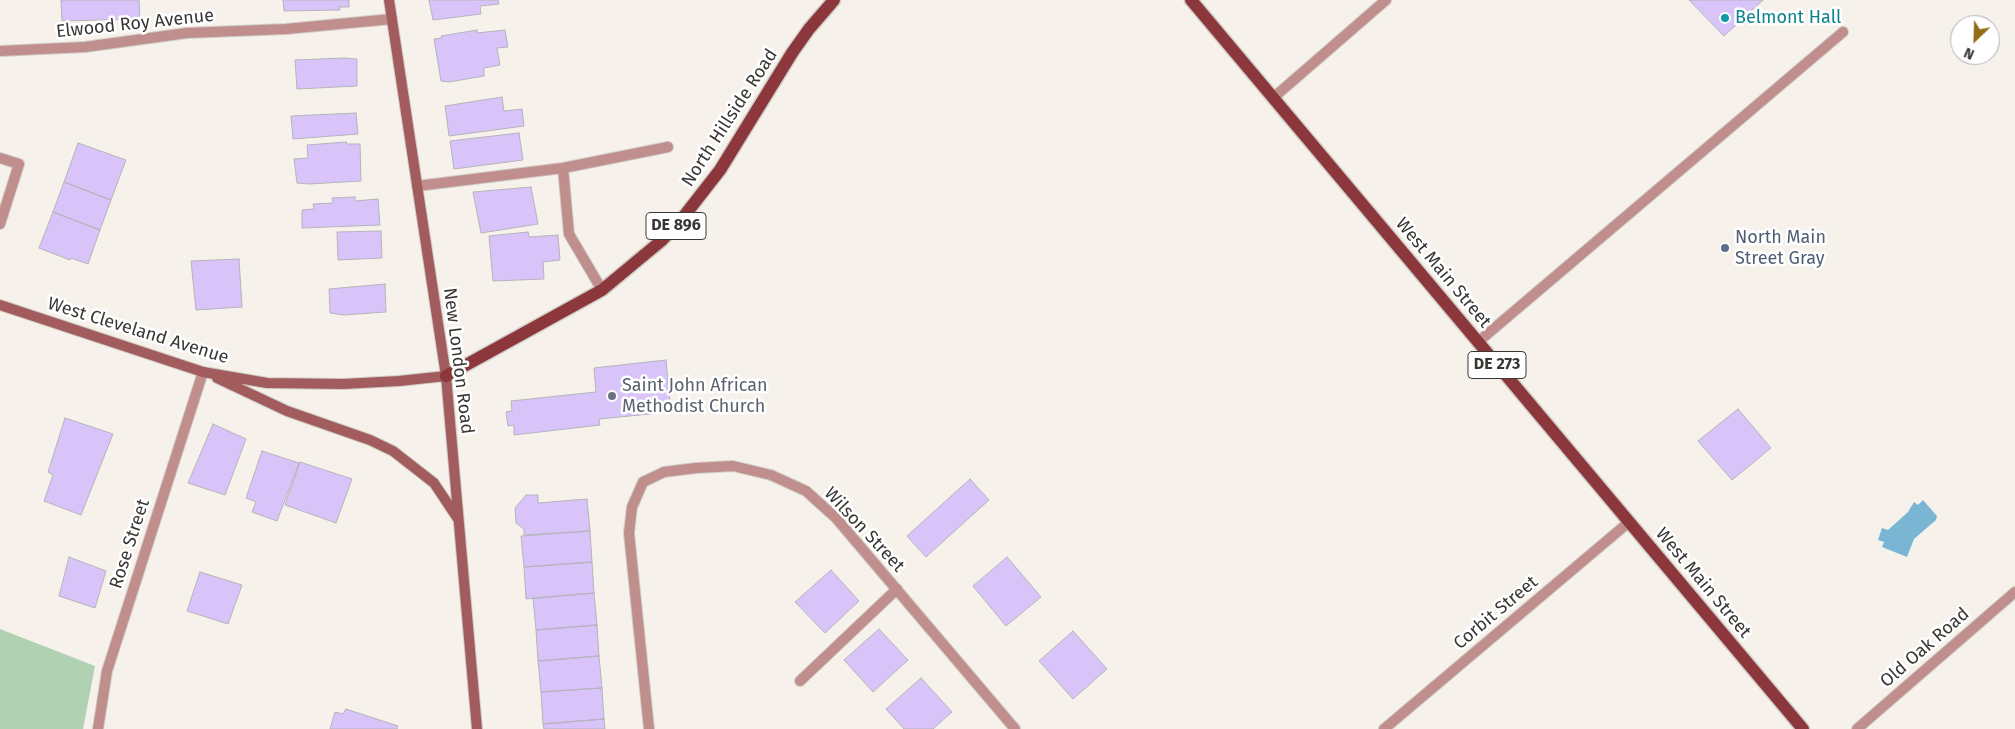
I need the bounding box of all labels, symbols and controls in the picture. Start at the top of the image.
street label: Elwood Roy Avenue [55,5,215,43]
place label: Belmont Hall [1735,7,1841,29]
marker: Belmont Hall [1719,12,1731,24]
north arrow [1950,15,2000,65]
text: N [1961,44,1977,63]
street label: North Hillside Road [677,45,783,191]
road number: DE 896 [646,212,706,240]
street label: West Main Street [1391,214,1495,332]
place label: North Main Street Gray [1735,227,1826,270]
marker: North Main Street Gray [1719,242,1731,254]
street label: New London Road [438,287,478,435]
street label: West Cleveland Avenue [45,293,231,369]
road number: DE 273 [1468,352,1526,378]
place label: Saint John African Methodist Church [622,375,767,418]
marker: Saint John African Methodist Church [606,390,618,402]
street label: Wilson Street [819,483,909,577]
street label: Rose Street [105,496,155,592]
street label: West Main Street [1651,524,1755,642]
street label: Corbit Street [1450,572,1542,654]
street label: Old Oak Road [1876,604,1974,692]

